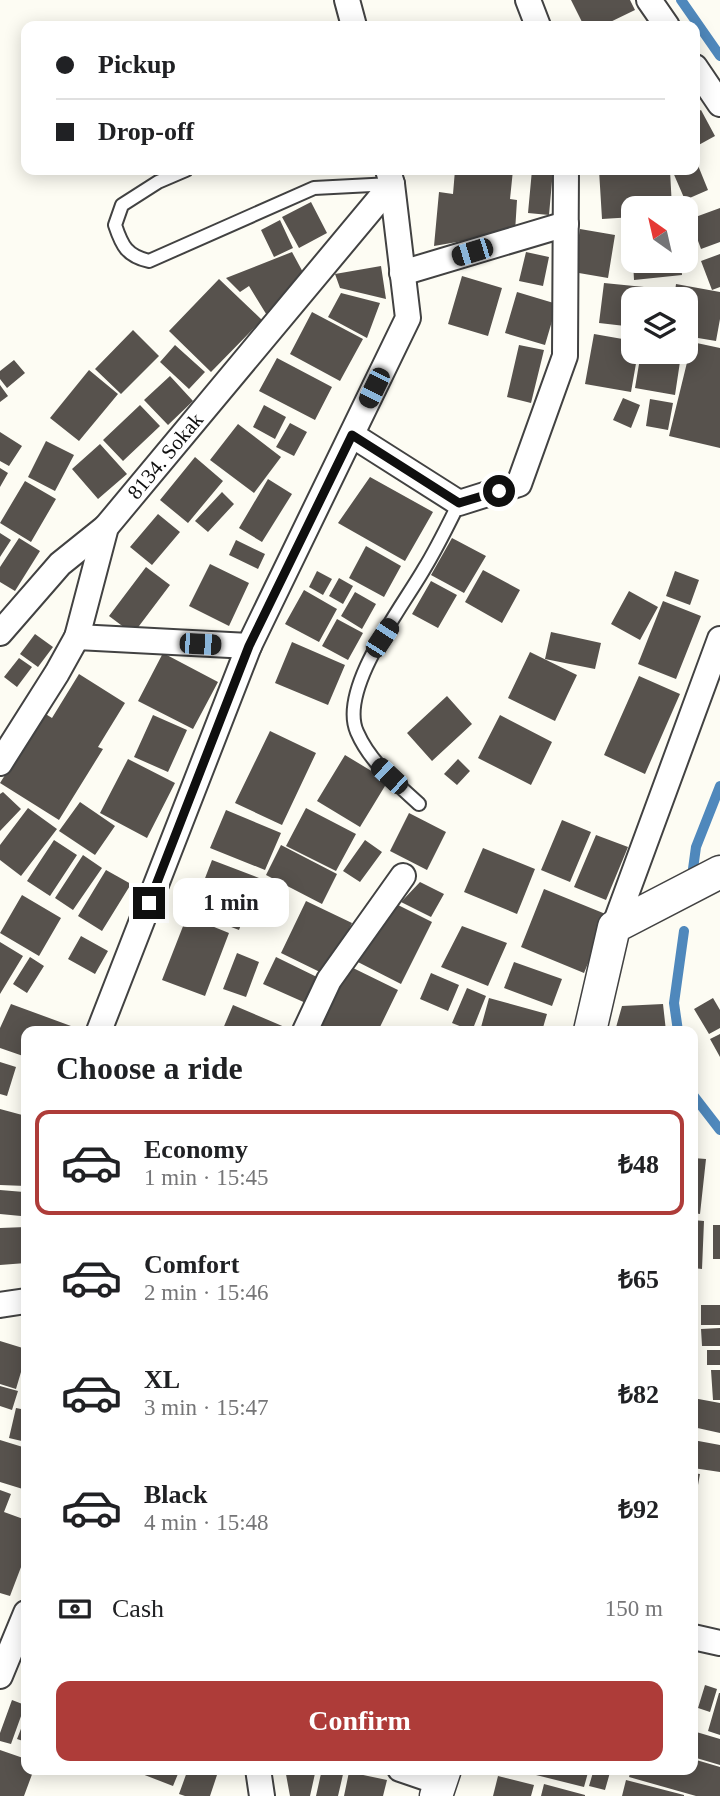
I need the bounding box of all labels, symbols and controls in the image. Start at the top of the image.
text: Pickup [98,50,176,79]
text: Drop-off [98,117,194,146]
north arrow [621,196,698,273]
map controls [621,196,698,364]
car [449,236,496,268]
button: layers [621,287,698,364]
car [356,365,393,411]
street label: 8134. Sokak [122,408,208,504]
route start [483,475,515,507]
car [362,615,403,661]
car [179,632,222,656]
car [367,754,412,798]
callout: 1 min [174,878,289,928]
route end [133,887,165,919]
text: 1 min [203,890,259,915]
text: Choose a ride [56,1050,243,1086]
icon: car [60,1131,123,1194]
text: Economy [144,1135,248,1164]
text: ₺48 [618,1150,659,1179]
text: 1 min · 15:45 [144,1165,269,1190]
icon: car [60,1246,123,1309]
text: Comfort [144,1250,239,1279]
text: ₺65 [618,1265,659,1294]
text: 2 min · 15:46 [144,1280,269,1305]
icon: car [60,1361,123,1424]
text: XL [144,1365,180,1394]
text: ₺82 [618,1380,659,1409]
text: 3 min · 15:47 [144,1395,269,1420]
icon: car [60,1476,123,1539]
text: Black [144,1480,208,1509]
text: ₺92 [618,1495,659,1524]
text: 4 min · 15:48 [144,1510,269,1535]
icon: cash [56,1590,94,1628]
text: Cash [112,1594,164,1623]
text: 150 m [605,1596,663,1621]
button: Confirm [56,1681,663,1761]

